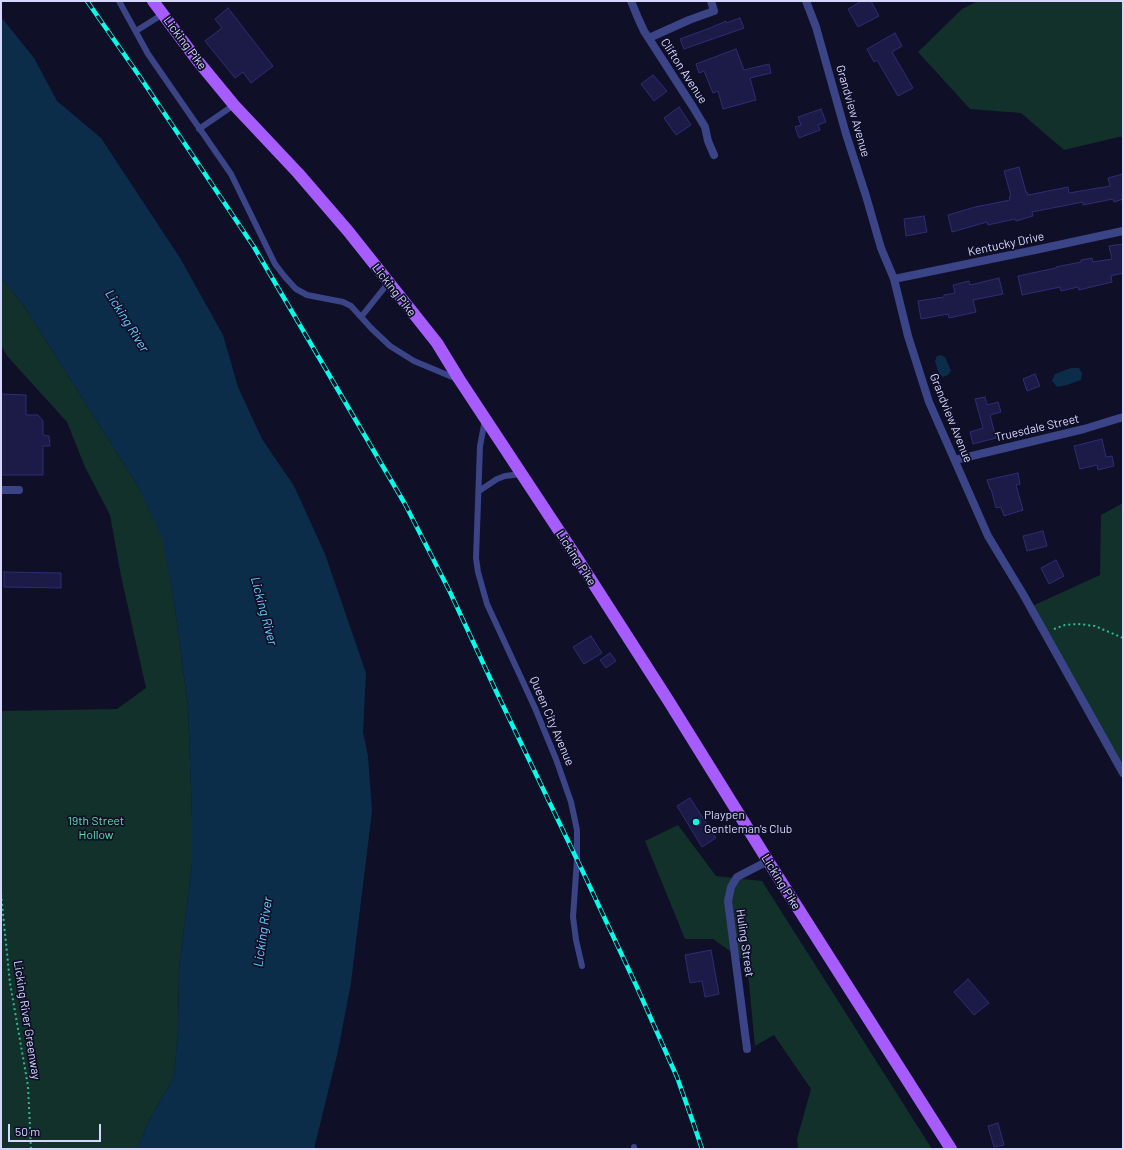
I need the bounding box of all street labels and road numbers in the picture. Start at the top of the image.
street label: Licking Pike [160,14,210,72]
street label: Clifton Avenue [658,36,710,106]
street label: Grandview Avenue [833,63,873,159]
street label: Kentucky Drive [966,229,1046,259]
street label: Licking Pike [369,261,419,319]
street label: Grandview Avenue [927,371,975,465]
street label: Truesdale Street [993,411,1081,445]
street label: Licking Pike [553,528,599,588]
street label: Queen City Avenue [527,674,577,768]
street label: Licking Pike [758,852,804,912]
street label: Huling Street [733,908,757,978]
street label: Licking River Greenway [10,959,44,1081]

